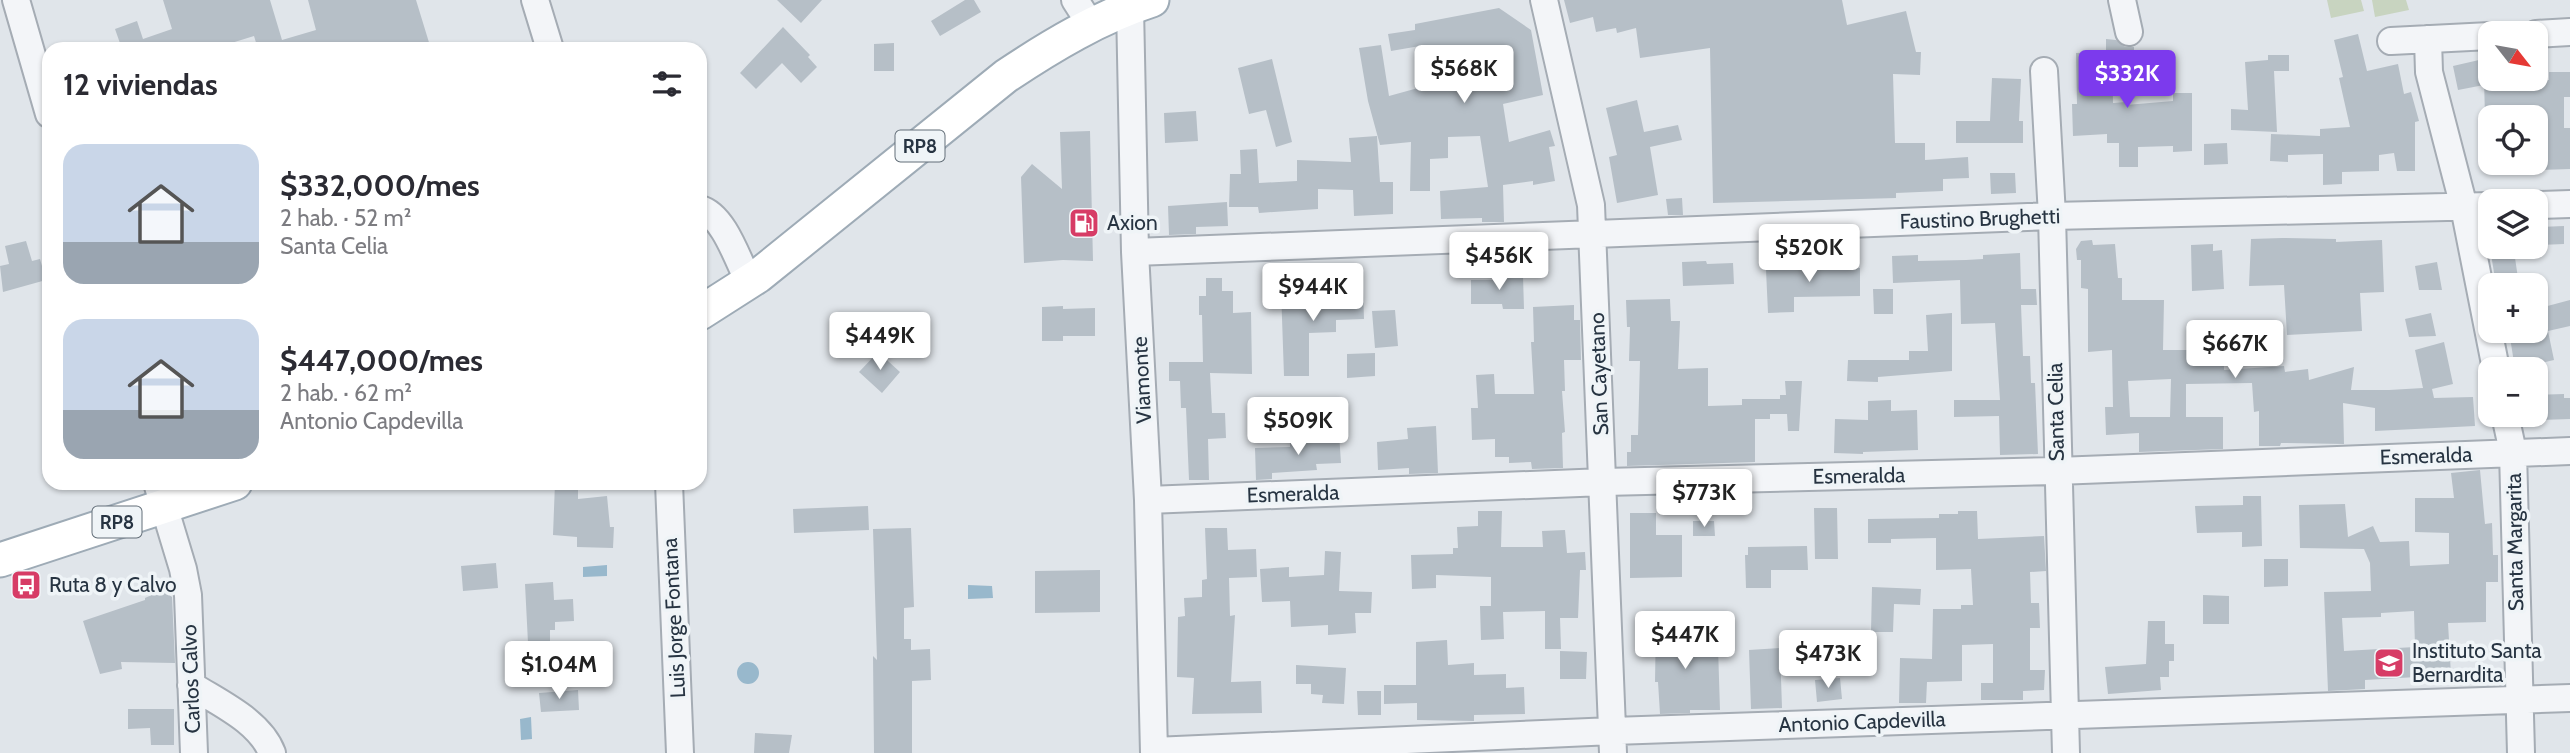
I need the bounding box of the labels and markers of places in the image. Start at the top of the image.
pin: $568K [1415,46,1513,105]
pin: $332K [2078,50,2176,110]
fuel station icon: Axion [1067,206,1101,240]
place label: Axion [1107,210,1158,235]
pin: $520K [1760,224,1858,284]
pin: $456K [1450,232,1548,292]
pin: $944K [1264,264,1362,323]
pin: $449K [831,312,929,372]
pin: $667K [2186,320,2284,380]
pin: $509K [1249,398,1347,457]
pin: $773K [1655,470,1753,529]
bus stop icon: Ruta 8 y Calvo [9,568,43,602]
place label: Ruta 8 y Calvo [49,572,177,597]
pin: $447K [1636,612,1734,671]
pin: $473K [1779,630,1877,690]
place label: Instituto Santa Bernardita [2412,638,2542,687]
pin: $1.04M [502,642,616,701]
school or university icon: Instituto Santa Bernardita [2372,646,2406,680]

